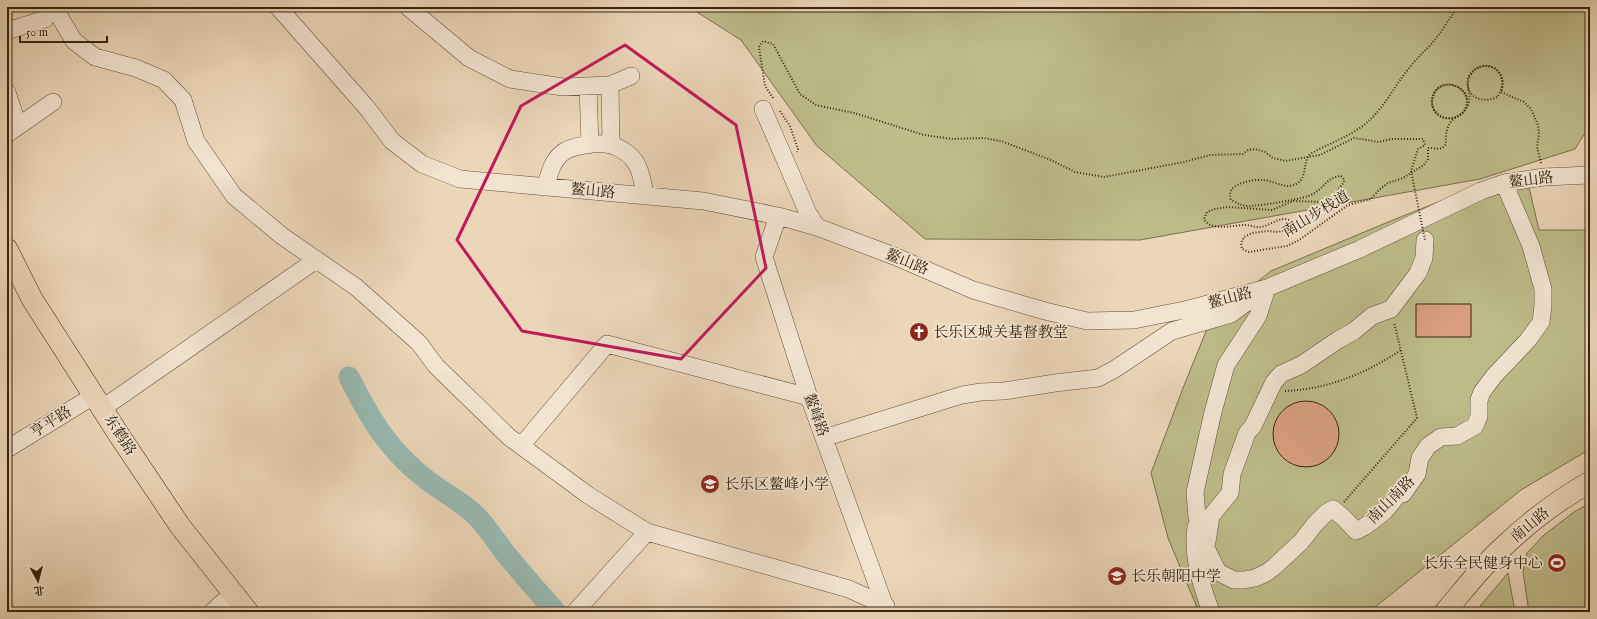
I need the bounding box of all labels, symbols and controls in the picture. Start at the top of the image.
scale bar [20,18,107,44]
text: 50 m [26,25,48,40]
street label: 鳌山路 [1508,168,1554,192]
street label: 鳌山路 [570,180,616,202]
street label: 南山步栈道 [1279,187,1353,241]
street label: 鳌山路 [883,245,931,279]
street label: 鳌山路 [1206,283,1254,313]
church icon: 长乐区城关基督教堂 [908,321,930,343]
place label: 长乐区城关基督教堂 [933,323,1068,342]
street label: 鳌峰路 [799,391,833,439]
street label: 亨平路 [27,402,75,442]
street label: 东鹤路 [100,411,140,459]
street label: 南山南路 [1363,472,1419,528]
school or university icon: 长乐区鳌峰小学 [699,473,721,495]
place label: 长乐区鳌峰小学 [724,475,829,494]
street label: 南山路 [1507,503,1553,547]
sports icon: 长乐全民健身中心 [1546,552,1568,574]
place label: 长乐全民健身中心 [1423,554,1543,573]
north arrow [18,561,58,601]
school or university icon: 长乐朝阳中学 [1106,565,1128,587]
place label: 长乐朝阳中学 [1131,567,1221,586]
text: 北 [33,582,45,598]

